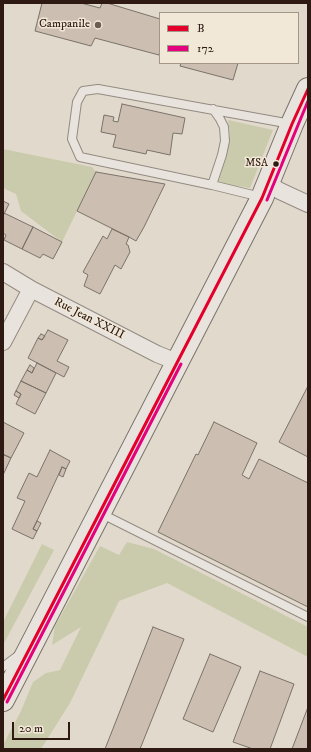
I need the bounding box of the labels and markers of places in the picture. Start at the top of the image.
place label: Campanile [39,18,90,32]
marker: Campanile [93,20,103,30]
place label: MSA [245,157,268,171]
marker: MSA [271,159,281,169]

